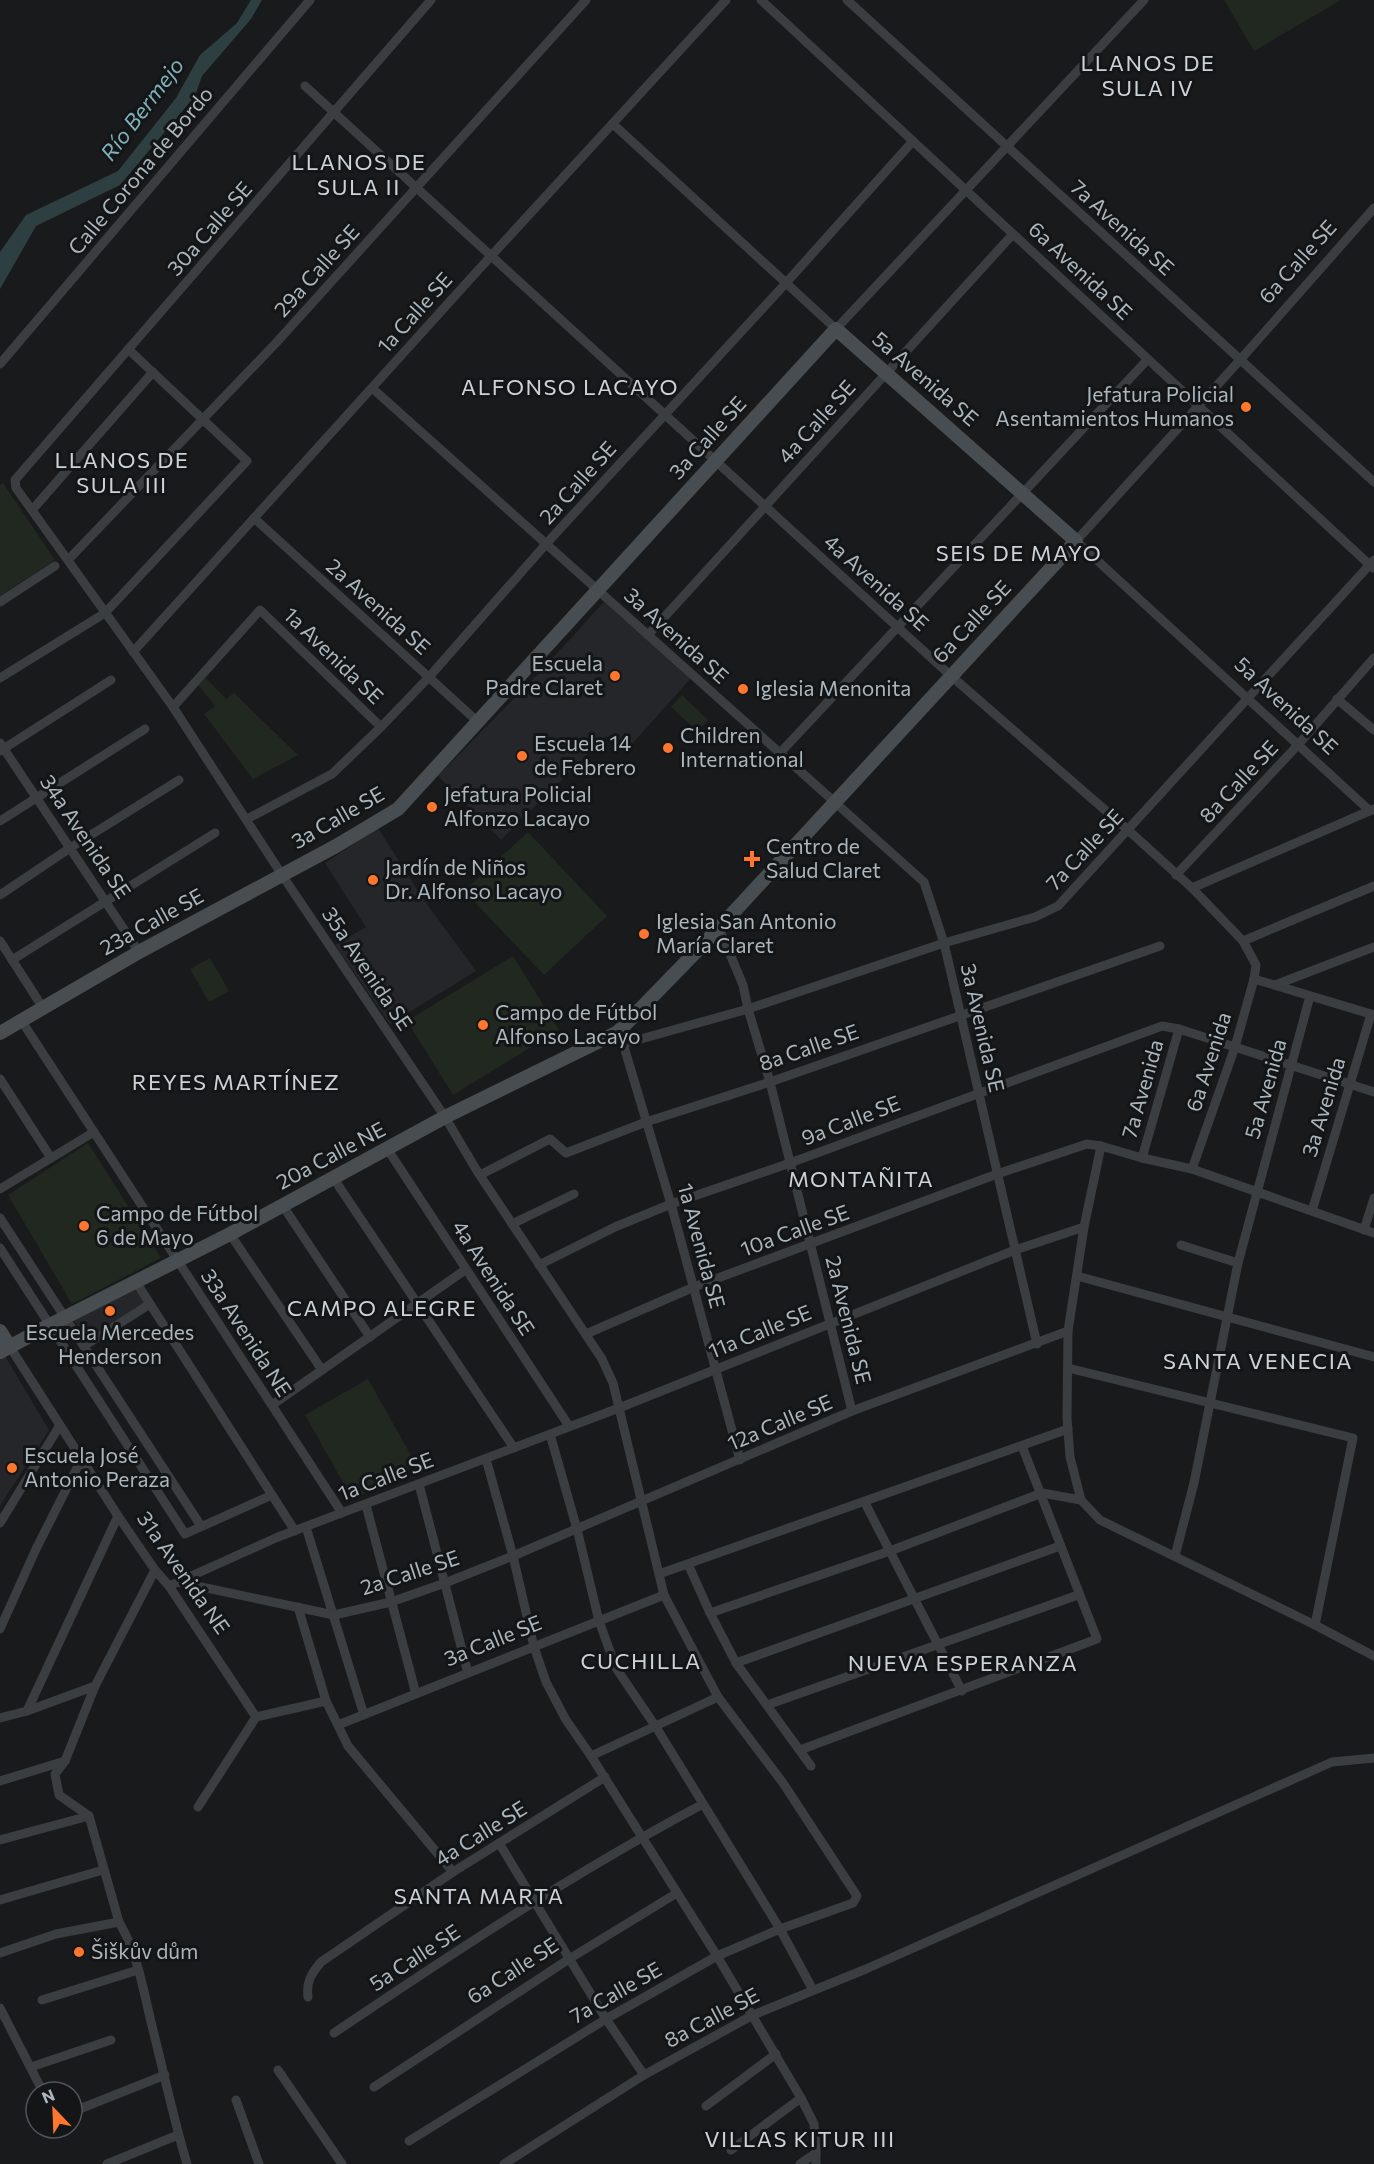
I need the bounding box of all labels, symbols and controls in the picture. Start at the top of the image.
district label: LLANOS DE SULA IV [1081,49,1215,101]
water label: Río Bermejo [94,52,189,166]
street label: Calle Corona de Bordo [62,81,217,259]
district label: LLANOS DE SULA II [292,148,426,200]
street label: 7a Avenida SE [1066,174,1180,280]
street label: 30a Calle SE [161,176,257,280]
street label: 6a Calle SE [1253,214,1341,308]
street label: 6a Avenida SE [1024,216,1138,324]
street label: 29a Calle SE [268,219,364,321]
street label: 1a Calle SE [371,267,457,357]
street label: 5a Avenida SE [868,325,984,430]
district label: ALFONSO LACAYO [461,373,679,400]
street label: 4a Calle SE [772,374,860,468]
place label: Jefatura Policial Asentamientos Humanos [995,381,1234,430]
street label: 3a Calle SE [663,390,751,484]
marker: Jefatura Policial Asentamientos Humanos [1239,400,1253,414]
street label: 2a Calle SE [533,436,620,528]
district label: LLANOS DE SULA III [55,446,189,498]
street label: 4a Avenida SE [820,528,934,635]
district label: SEIS DE MAYO [936,539,1102,566]
street label: 2a Avenida SE [322,553,436,659]
street label: 6a Calle SE [926,575,1015,667]
street label: 3a Avenida SE [620,582,734,688]
street label: 1a Avenida SE [279,601,389,709]
place label: Escuela Padre Claret [485,650,603,699]
street label: 5a Avenida SE [1230,651,1344,759]
marker: Escuela Padre Claret [608,669,622,683]
place label: Iglesia Menonita [755,675,911,700]
marker: Iglesia Menonita [736,682,750,696]
place label: Children International [680,722,804,771]
place label: Escuela 14 de Febrero [534,730,636,779]
street label: 8a Calle SE [1193,735,1282,827]
marker: Children International [661,741,675,755]
marker: Escuela 14 de Febrero [515,749,529,763]
street label: 34a Avenida SE [36,769,137,903]
street label: 3a Calle SE [286,780,388,853]
place label: Jefatura Policial Alfonzo Lacayo [444,781,592,830]
marker: Jefatura Policial Alfonzo Lacayo [425,800,439,814]
street label: 7a Calle SE [1040,803,1128,895]
place label: Centro de Salud Claret [766,833,881,882]
marker: Centro de Salud Claret [743,850,761,868]
place label: Jardín de Niños Dr. Alfonso Lacayo [385,854,562,903]
marker: Jardín de Niños Dr. Alfonso Lacayo [366,873,380,887]
street label: 23a Calle SE [95,882,207,959]
street label: 35a Avenida SE [318,902,419,1035]
place label: Iglesia San Antonio María Claret [656,908,836,957]
marker: Iglesia San Antonio María Claret [637,927,651,941]
street label: 3a Avenida SE [956,961,1010,1095]
place label: Campo de Fútbol Alfonso Lacayo [495,999,657,1048]
street label: 6a Avenida [1180,1008,1235,1115]
marker: Campo de Fútbol Alfonso Lacayo [476,1018,490,1032]
street label: 8a Calle SE [755,1018,862,1075]
street label: 7a Avenida [1116,1036,1168,1141]
street label: 5a Avenida [1238,1036,1291,1141]
street label: 3a Avenida [1296,1054,1350,1159]
district label: REYES MARTÍNEZ [132,1068,340,1095]
street label: 9a Calle SE [798,1089,903,1150]
street label: 20a Calle NE [272,1116,389,1194]
district label: MONTAÑITA [788,1165,934,1192]
street label: 1a Avenida SE [674,1180,731,1311]
street label: 10a Calle SE [737,1198,852,1261]
place label: Campo de Fútbol 6 de Mayo [96,1200,258,1249]
street label: 4a Avenida SE [448,1215,541,1339]
marker: Campo de Fútbol 6 de Mayo [77,1219,91,1233]
street label: 2a Avenida SE [821,1253,877,1386]
street label: 33a Avenida NE [197,1264,298,1401]
district label: CAMPO ALEGRE [287,1294,477,1321]
street label: 11a Calle SE [704,1299,815,1363]
marker: Escuela Mercedes Henderson [103,1304,117,1318]
place label: Escuela Mercedes Henderson [26,1319,194,1368]
district label: SANTA VENECIA [1163,1347,1353,1374]
street label: 12a Calle SE [723,1388,836,1455]
place label: Escuela José Antonio Peraza [24,1442,170,1491]
street label: 1a Calle SE [334,1446,437,1505]
marker: Escuela José Antonio Peraza [5,1461,19,1475]
street label: 31a Avenida NE [133,1506,236,1638]
street label: 2a Calle SE [357,1544,462,1599]
street label: 3a Calle SE [440,1609,545,1670]
district label: CUCHILLA [580,1647,702,1674]
district label: NUEVA ESPERANZA [848,1649,1078,1676]
street label: 4a Calle SE [430,1795,531,1871]
district label: SANTA MARTA [394,1882,564,1909]
street label: 5a Calle SE [364,1918,464,1995]
street label: 6a Calle SE [462,1931,562,2008]
place label: Šiškův dům [91,1938,198,1963]
marker: Šiškův dům [72,1945,86,1959]
street label: 7a Calle SE [565,1955,666,2028]
street label: 8a Calle SE [660,1981,763,2052]
north arrow [24,2080,84,2140]
text: N [39,2085,57,2107]
district label: VILLAS KITUR III [704,2125,896,2152]

